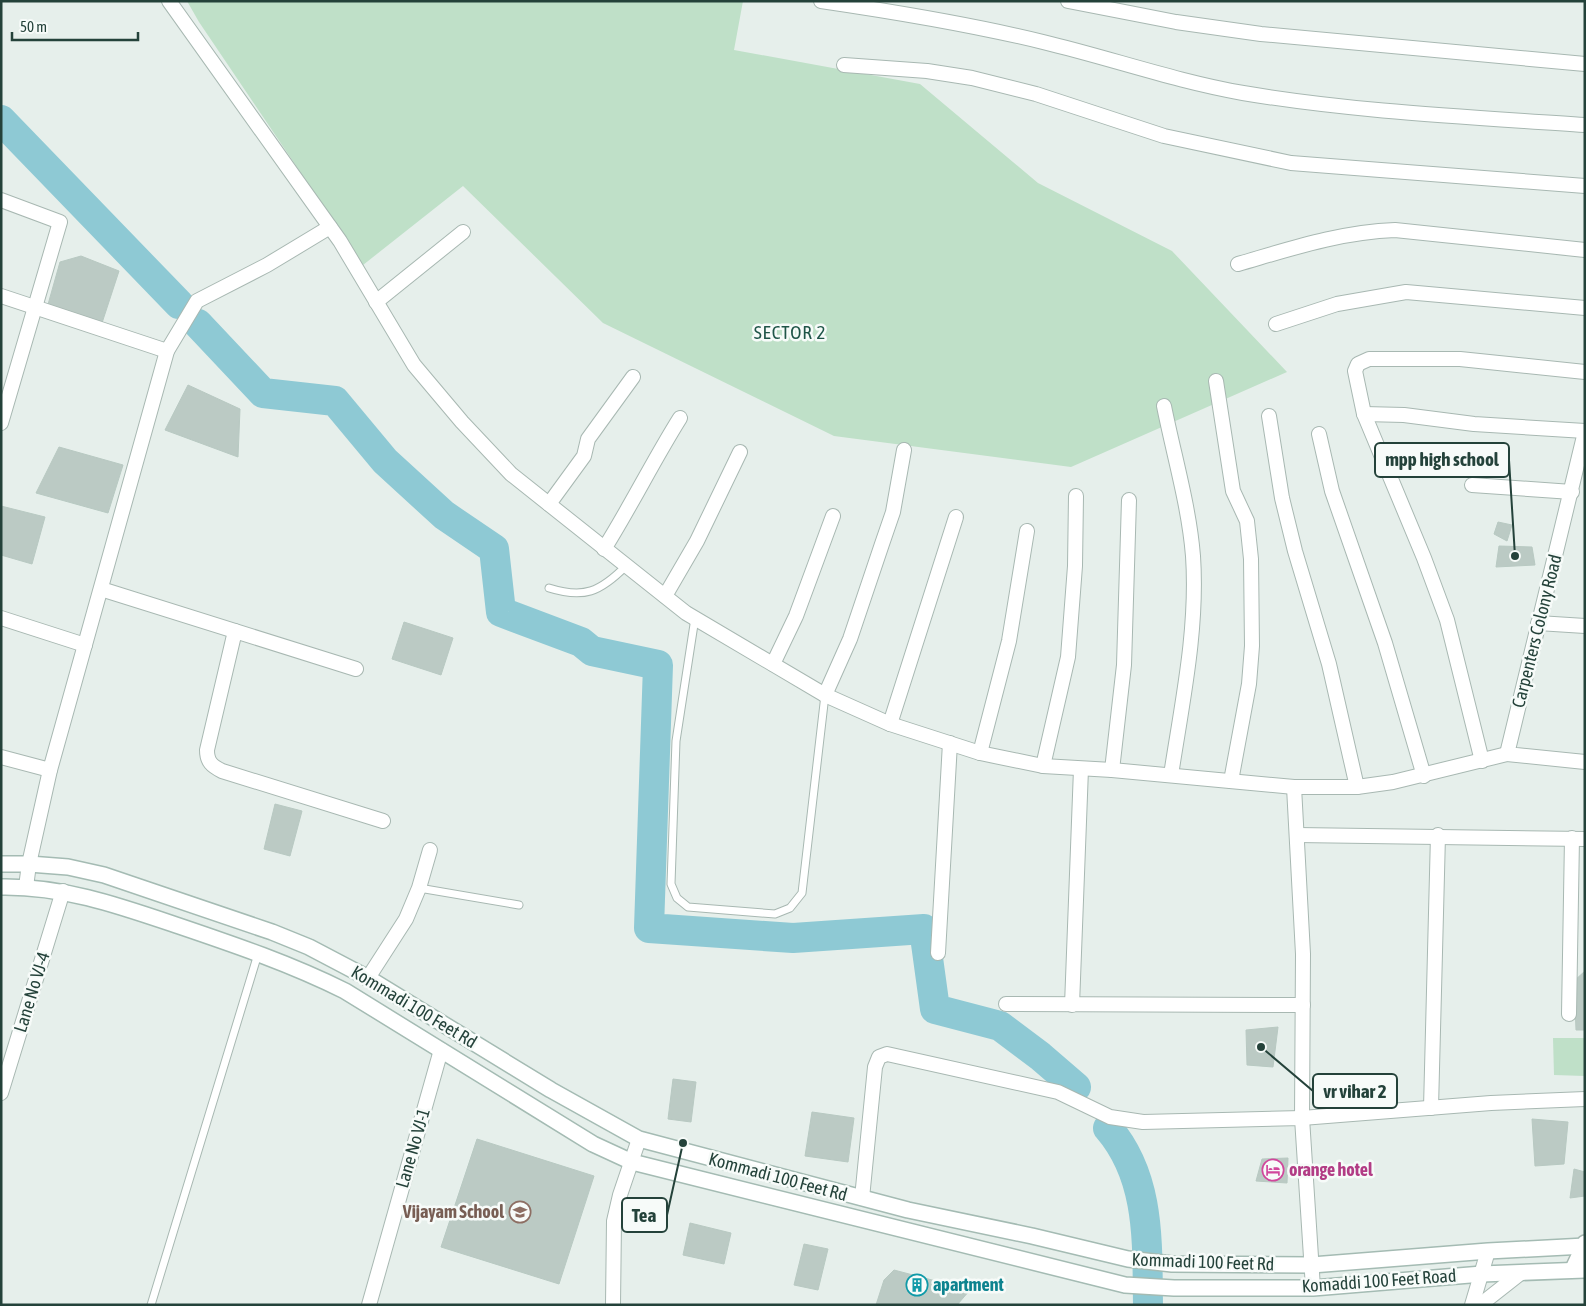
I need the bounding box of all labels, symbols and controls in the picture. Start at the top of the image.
scale bar [12,10,139,42]
text: 50 m [20,18,47,35]
district label: SECTOR 2 [754,321,826,343]
callout: mpp high school [1375,443,1509,477]
text: mpp high school [1385,448,1500,470]
street label: Carpenters Colony Road [1507,552,1566,710]
street label: Lane No VJ-4 [9,949,54,1035]
street label: Kommadi 100 Feet Rd [348,961,481,1052]
callout: vr vihar 2 [1313,1074,1397,1108]
text: vr vihar 2 [1323,1080,1387,1102]
street label: Lane No VJ-1 [391,1106,434,1190]
street label: Kommadi 100 Feet Rd [707,1148,850,1205]
hotel icon: orange hotel [1261,1158,1285,1182]
place label: orange hotel [1289,1159,1373,1180]
callout: Tea [622,1198,667,1232]
school or university icon: Vijayam School [508,1200,532,1224]
place label: Vijayam School [402,1201,504,1222]
text: Tea [632,1204,656,1226]
street label: Kommadi 100 Feet Rd [1131,1249,1275,1274]
street label: Komaddi 100 Feet Road [1301,1265,1457,1296]
building icon: apartment [905,1273,929,1297]
place label: apartment [933,1274,1004,1295]

